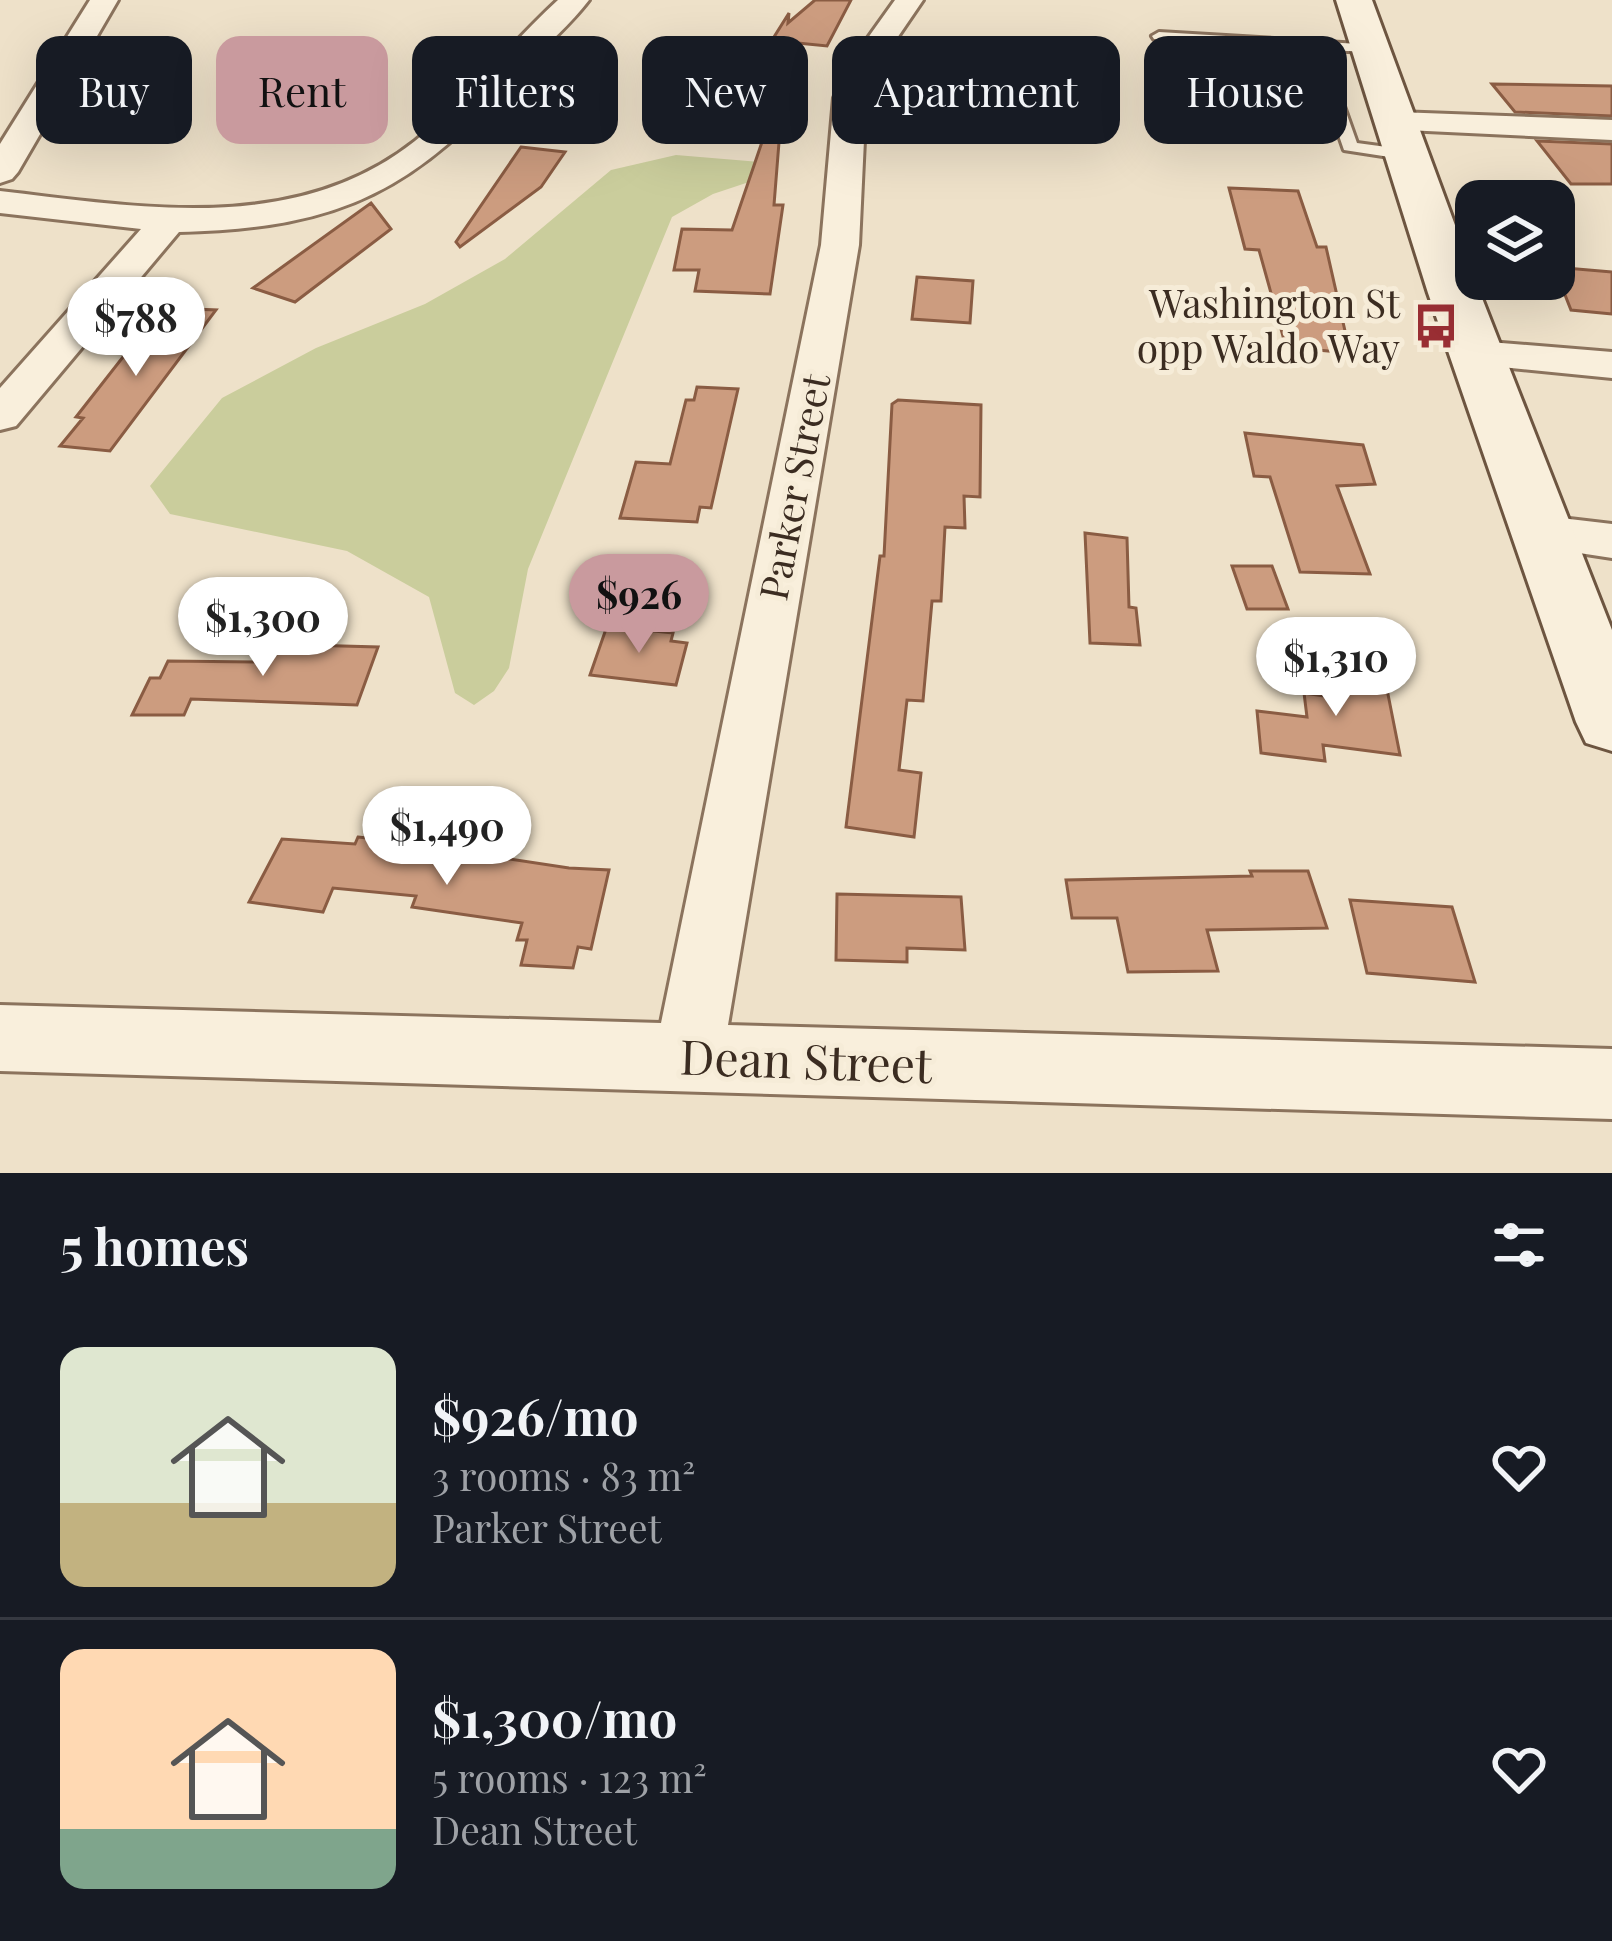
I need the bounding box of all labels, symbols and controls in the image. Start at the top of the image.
chip: Buy [36,36,192,144]
chip: Rent [216,36,388,144]
chip: Filters [412,36,618,144]
chip: New [642,36,808,144]
chip: Apartment [832,36,1120,144]
chip: House [1144,36,1347,144]
map controls [1455,180,1575,300]
button: layers [1455,180,1575,300]
place label: Washington St opp Waldo Way [1137,276,1401,373]
pin: $788 [65,277,207,379]
text: $788 [94,290,178,342]
bus stop icon: Washington St opp Waldo Way [1411,301,1461,351]
street label: Parker Street [746,368,841,604]
pin: $926 [568,554,710,656]
text: $926 [596,567,682,619]
pin: $1,300 [165,577,361,679]
text: $1,300 [205,590,321,642]
pin: $1,310 [1238,617,1434,719]
text: $1,310 [1283,630,1389,682]
pin: $1,490 [349,786,545,888]
text: $1,490 [389,799,505,851]
street label: Dean Street [679,1023,934,1095]
text: 5 homes [60,1211,249,1279]
icon: filters [1486,1212,1552,1278]
text: $926/mo [432,1381,639,1449]
icon: home [156,1395,300,1539]
icon: heart [1486,1434,1552,1500]
text: 3 rooms · 83 m² [432,1449,695,1501]
text: Parker Street [432,1501,662,1553]
text: $1,300/mo [432,1683,677,1751]
icon: home [156,1697,300,1841]
icon: heart [1486,1736,1552,1802]
text: 5 rooms · 123 m² [432,1751,707,1803]
text: Dean Street [432,1803,637,1855]

